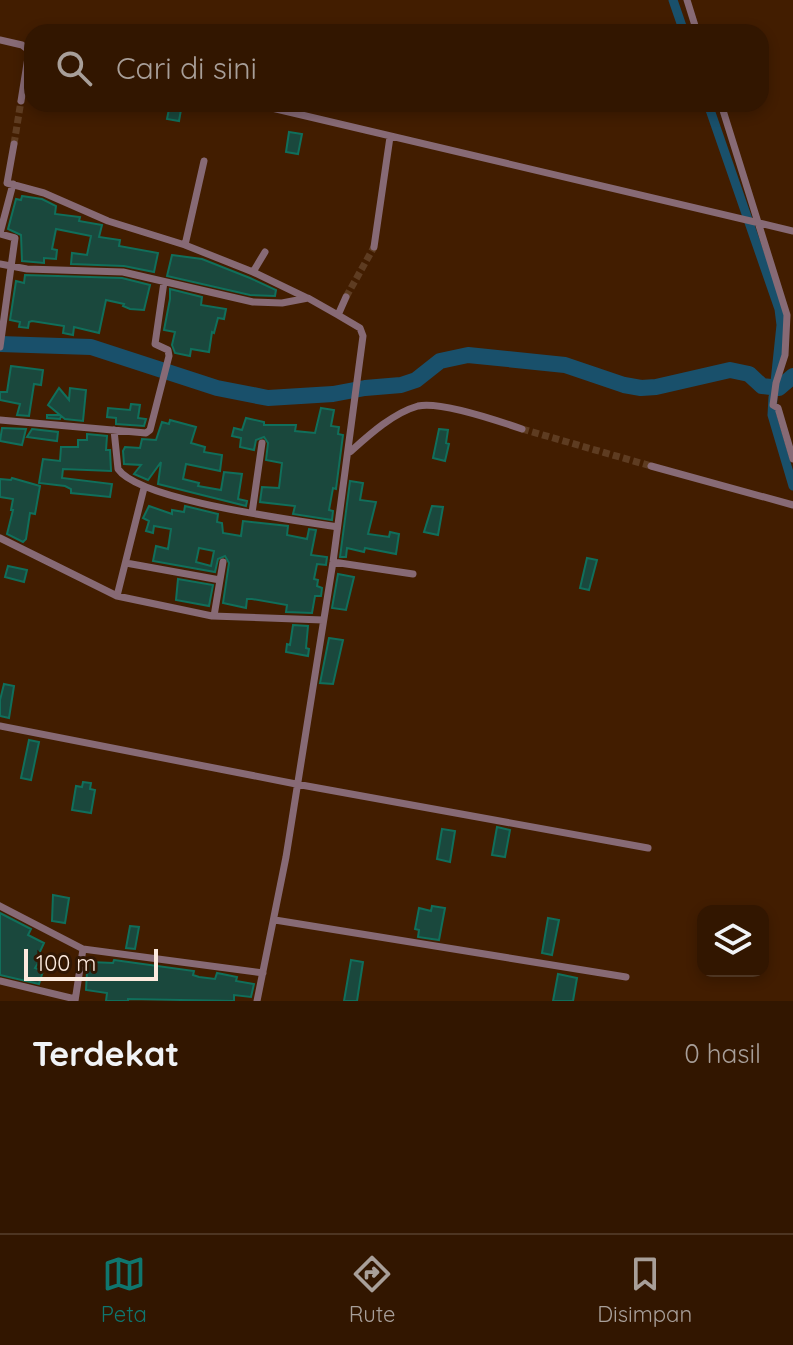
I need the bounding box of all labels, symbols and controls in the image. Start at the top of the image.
search box [24,24,769,112]
icon: search [52,46,96,90]
text: Cari di sini [116,49,257,87]
map controls [697,905,769,977]
button: layers [697,905,769,977]
scale bar [24,945,158,981]
text: 100 m [36,949,96,977]
text: Terdekat [32,1032,179,1075]
text: 0 hasil [684,1037,761,1070]
tab: Peta [101,1252,147,1328]
tab: Rute [349,1252,395,1328]
tab: Disimpan [597,1252,692,1328]

